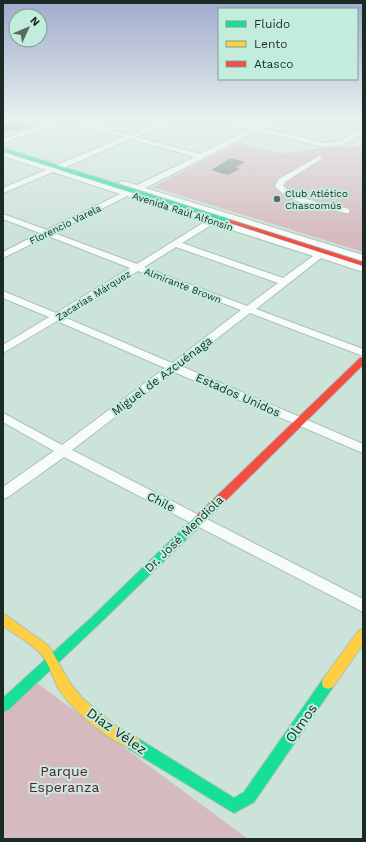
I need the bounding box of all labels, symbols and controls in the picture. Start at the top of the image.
north arrow [8,8,48,48]
legend [218,8,358,80]
text: N [27,14,42,29]
text: Fluido [254,17,290,31]
text: Lento [254,37,288,51]
text: Atasco [254,57,294,71]
place label: Club Atlético Chascomús [285,188,348,211]
street label: Avenida Raúl Alfonsín [131,190,235,233]
marker: Club Atlético Chascomús [272,194,282,204]
street label: Florencio Varela [28,202,103,247]
street label: Almirante Brown [143,266,223,305]
street label: Zacarias Márquez [54,268,133,323]
street label: Miguel de Azcuénaga [109,334,215,418]
street label: Estados Unidos [194,370,282,420]
street label: Chile [145,489,177,515]
street label: Dr. José Mendiola [142,493,226,575]
street label: Olmos [282,700,320,746]
street label: Díaz Vélez [84,704,150,758]
park label: Parque Esperanza [29,763,99,795]

